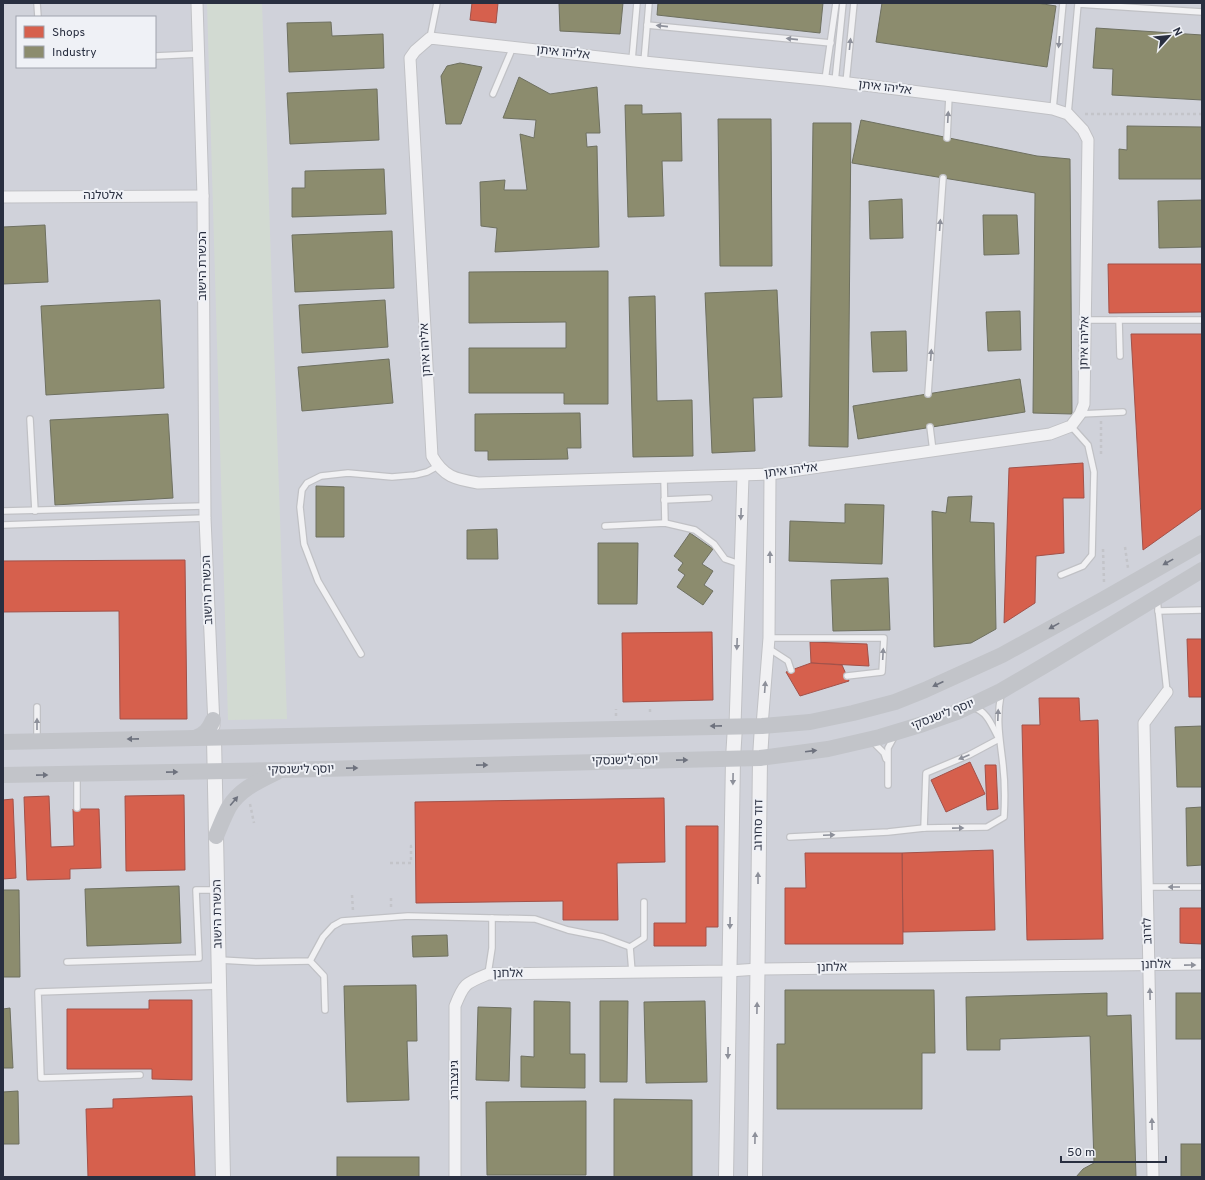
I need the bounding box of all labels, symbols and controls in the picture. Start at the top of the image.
legend [16,16,156,68]
north arrow [1149,16,1189,56]
one-way arrow [656,23,668,29]
text: Shops [52,25,85,41]
text: N [1169,25,1185,39]
one-way arrow [786,36,798,42]
one-way arrow [1056,36,1062,48]
one-way arrow [847,38,853,50]
street label: אליהו איתן [535,42,591,64]
text: Industry [52,45,97,61]
street label: אליהו איתן [857,77,913,99]
one-way arrow [945,111,952,123]
street label: אלטלנה [83,188,123,204]
one-way arrow [936,219,943,231]
street label: הכשרת הישוב [195,231,211,301]
street label: אליהו איתן [1077,316,1093,370]
street label: אליהו איתן [417,322,435,377]
one-way arrow [927,349,934,361]
street label: אליהו איתן [763,460,819,482]
one-way arrow [738,508,745,520]
one-way arrow [767,550,773,563]
street label: הכשרת הישוב [199,555,217,625]
one-way arrow [1162,559,1174,566]
one-way arrow [1049,622,1060,629]
one-way arrow [734,638,740,651]
one-way arrow [879,648,886,660]
one-way arrow [762,681,769,693]
one-way arrow [932,681,944,687]
street label: יוסף לישנסקי [909,696,977,734]
one-way arrow [995,709,1002,721]
one-way arrow [34,717,40,730]
one-way arrow [710,723,722,730]
one-way arrow [126,736,139,742]
one-way arrow [805,748,817,754]
street label: יוסף לישנסקי [592,752,658,770]
one-way arrow [959,754,970,760]
one-way arrow [676,757,689,763]
street label: יוסף לישנסקי [268,761,334,779]
one-way arrow [476,762,489,768]
one-way arrow [346,765,358,772]
one-way arrow [166,769,179,775]
one-way arrow [36,771,48,778]
one-way arrow [730,773,736,786]
one-way arrow [229,796,238,807]
street label: דוד סחרוב [751,798,767,851]
one-way arrow [952,824,964,831]
one-way arrow [823,831,835,838]
one-way arrow [755,872,762,884]
street label: הכשרת הישוב [209,879,227,949]
one-way arrow [1167,884,1180,890]
one-way arrow [727,917,733,930]
street label: לזרוב [1140,917,1156,945]
street label: אלחנן [1141,957,1172,973]
street label: אלחנן [817,960,848,976]
one-way arrow [1184,961,1196,968]
street label: אלחנן [493,966,524,982]
one-way arrow [1147,987,1153,1000]
one-way arrow [754,1001,760,1014]
one-way arrow [725,1047,731,1060]
street label: גינצבורג [447,1060,463,1100]
one-way arrow [1149,1117,1155,1130]
one-way arrow [752,1131,758,1144]
scale bar [1061,1138,1166,1164]
text: 50 m [1067,1145,1095,1161]

